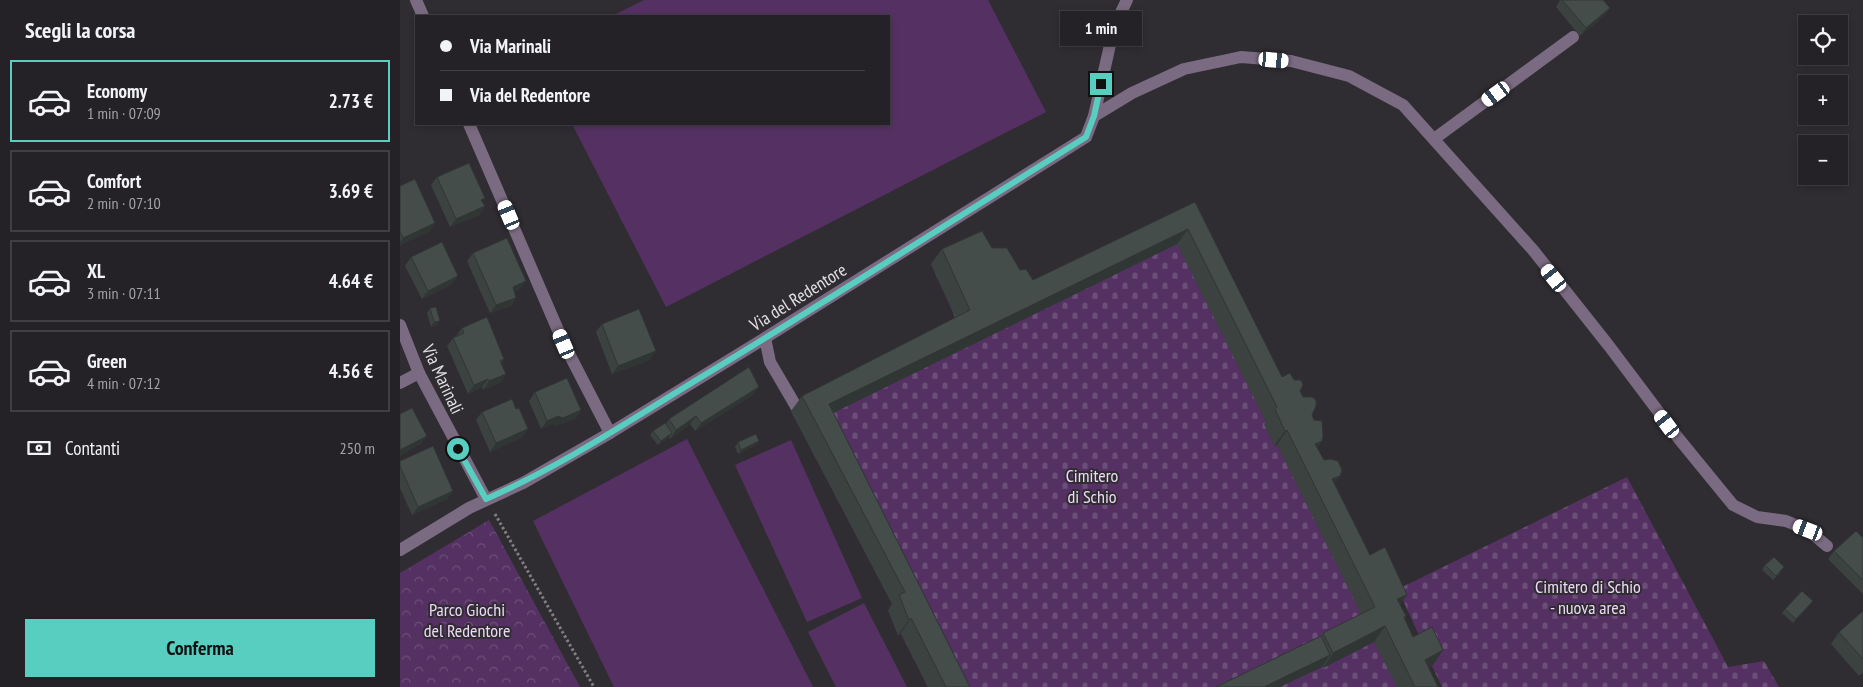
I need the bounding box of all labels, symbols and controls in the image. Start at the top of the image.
callout: 1 min [1060,12,1142,46]
map controls [1798,15,1848,185]
button: locate [1798,15,1848,65]
text: Scegli la corsa [25,16,135,44]
text: 1 min [1085,18,1117,38]
text: Via Marinali [470,34,551,58]
car [1258,51,1289,69]
route end [1090,73,1112,95]
button: + [1798,75,1848,125]
icon: car [27,79,72,124]
text: Economy [87,79,147,103]
car [1479,79,1512,109]
text: Via del Redentore [470,83,590,107]
text: 2.73 € [329,89,373,113]
text: 1 min · 07:09 [87,103,161,123]
button: − [1798,135,1848,185]
icon: car [27,169,72,214]
text: Comfort [87,169,141,193]
text: 3.69 € [329,179,373,203]
text: 2 min · 07:10 [87,193,161,213]
car [496,198,521,232]
street label: Via del Redentore [744,258,851,336]
icon: car [27,259,72,304]
text: XL [87,259,105,283]
car [1538,262,1569,294]
text: 4.64 € [329,269,373,293]
text: 3 min · 07:11 [87,283,161,303]
car [551,327,576,361]
street label: Via Marinali [417,340,469,417]
icon: car [27,349,72,394]
text: Green [87,349,127,373]
text: 4.56 € [329,359,373,383]
text: 4 min · 07:12 [87,373,161,393]
car [1651,408,1682,440]
icon: cash [25,434,53,462]
text: Contanti [65,436,120,460]
text: 250 m [340,438,375,458]
route start [447,438,469,460]
park label: Cimitero di Schio [1066,464,1119,508]
car [1791,518,1824,542]
park label: Cimitero di Schio - nuova area [1535,575,1641,619]
park label: Parco Giochi del Redentore [424,598,510,642]
button: Conferma [25,619,375,677]

